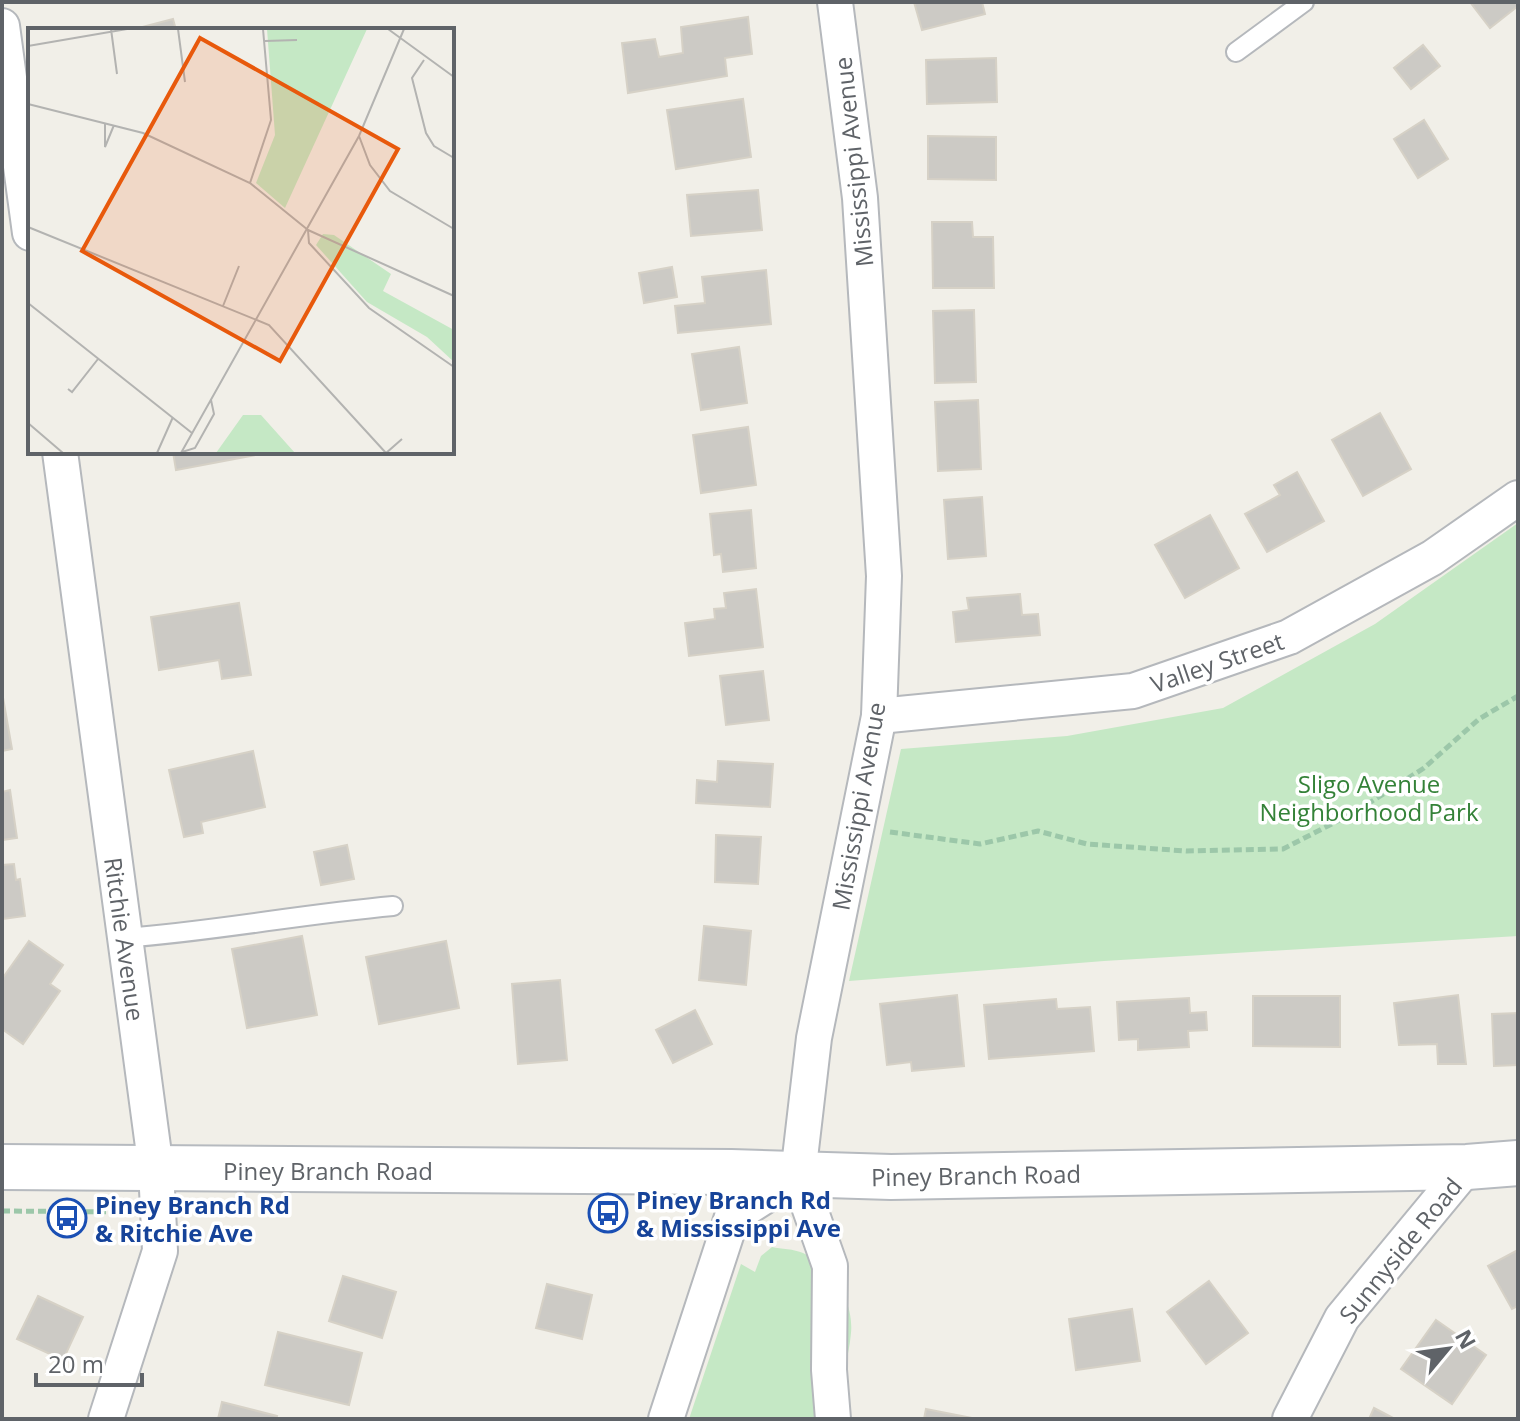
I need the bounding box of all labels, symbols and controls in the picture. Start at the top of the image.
inset map [28,28,454,454]
street label: Mississippi Avenue [826,55,880,269]
street label: Valley Street [1146,624,1288,700]
street label: Mississippi Avenue [823,699,893,913]
park label: Sligo Avenue Neighborhood Park [1260,767,1479,828]
street label: Ritchie Avenue [97,855,153,1023]
street label: Piney Branch Road [223,1154,433,1187]
street label: Piney Branch Road [871,1157,1081,1193]
street label: Sunnyside Road [1331,1170,1469,1330]
place label: Piney Branch Rd & Mississippi Ave [636,1183,841,1244]
place label: Piney Branch Rd & Ritchie Ave [95,1188,290,1249]
bus stop icon: Piney Branch Rd & Mississippi Ave [587,1192,629,1234]
bus stop icon: Piney Branch Rd & Ritchie Ave [46,1197,88,1239]
north arrow [1408,1309,1488,1389]
text: N [1449,1324,1484,1354]
scale bar [36,1337,142,1387]
text: 20 m [48,1347,104,1380]

